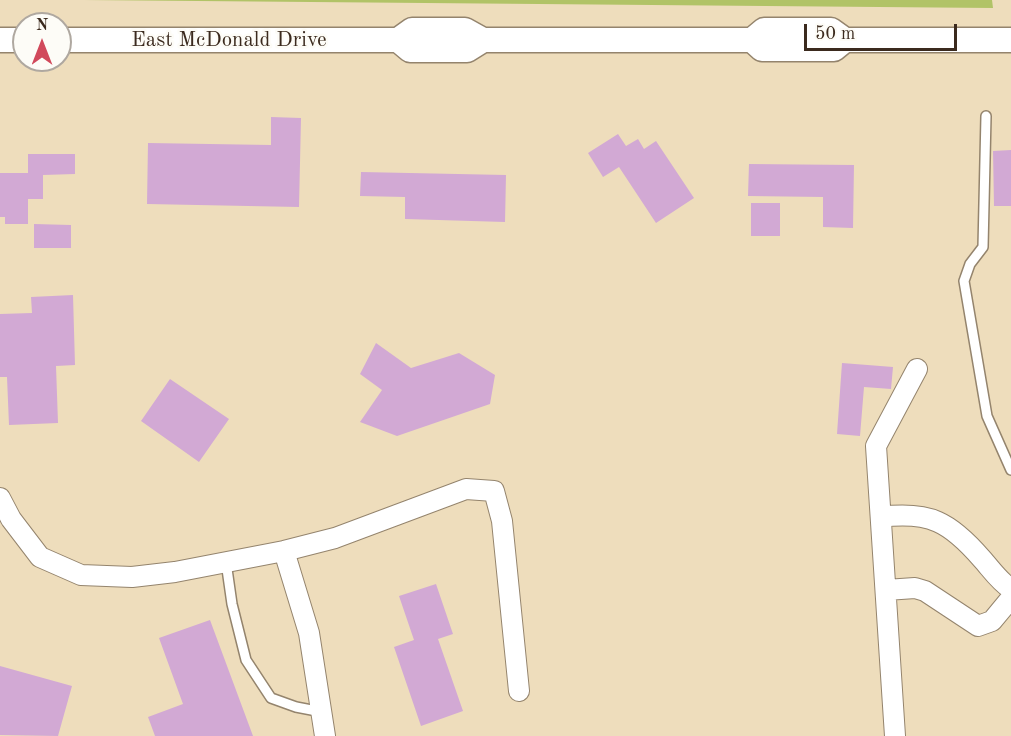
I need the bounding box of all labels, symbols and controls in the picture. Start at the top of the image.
north arrow [12,12,72,72]
scale bar [807,12,960,50]
text: N [36,18,48,34]
text: 50 m [815,25,855,43]
street label: East McDonald Drive [131,27,327,53]

